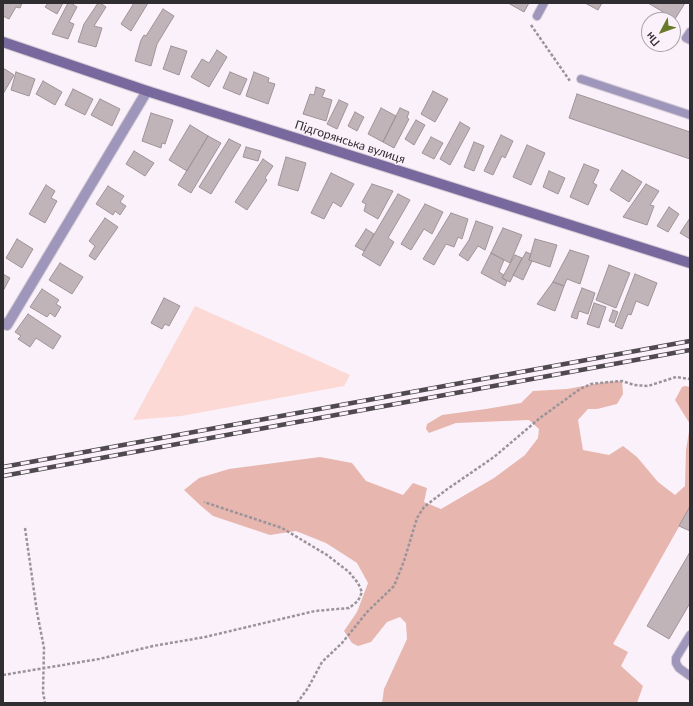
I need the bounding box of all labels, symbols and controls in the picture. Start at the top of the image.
north arrow [641,12,681,52]
text: Пн [643,30,662,49]
street label: Підгорянська вулиця [293,117,407,167]

